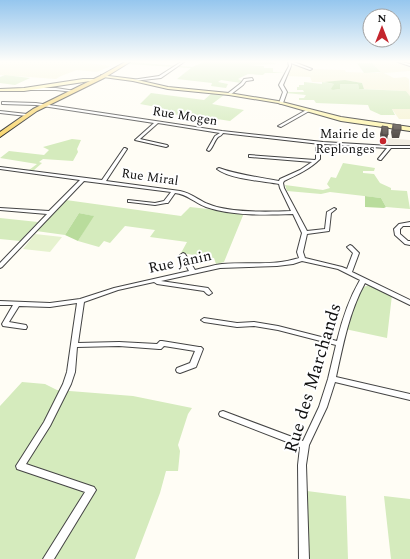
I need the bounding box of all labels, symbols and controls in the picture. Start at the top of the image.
north arrow [362,8,402,48]
text: N [378,10,387,27]
street label: Rue Mogen [151,101,219,131]
place label: Mairie de Replonges [316,124,375,159]
marker: Mairie de Replonges [378,136,388,146]
street label: Rue Miral [120,163,180,191]
street label: Rue Janin [146,244,214,280]
street label: Rue des Marchands [277,300,349,456]

